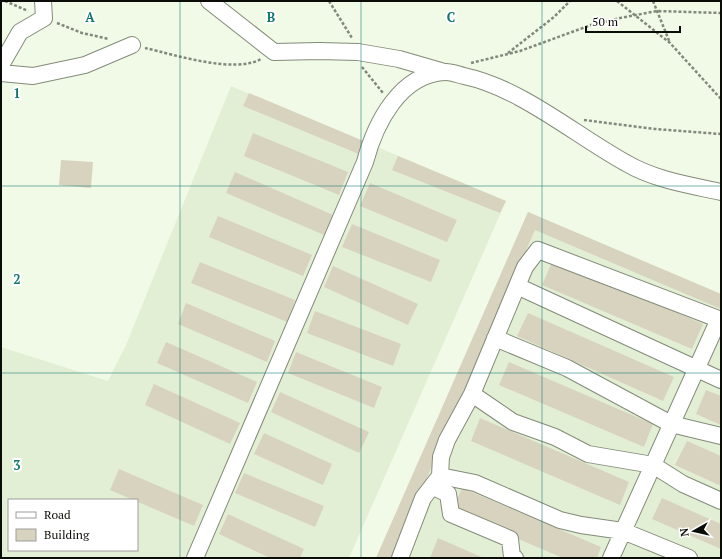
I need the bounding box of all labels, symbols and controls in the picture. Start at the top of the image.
text: A [85,8,95,26]
text: B [267,8,275,26]
text: C [447,8,455,26]
scale bar [586,8,680,34]
text: 50 m [592,14,619,29]
text: 1 [13,84,21,102]
text: 2 [13,270,21,288]
text: 3 [13,456,21,474]
legend [8,499,138,551]
text: Road [44,507,71,522]
north arrow [674,511,714,551]
text: Building [44,527,90,542]
text: N [676,527,692,537]

